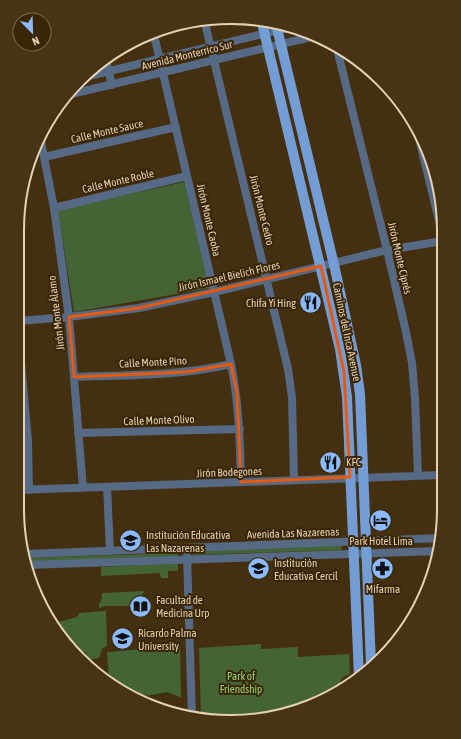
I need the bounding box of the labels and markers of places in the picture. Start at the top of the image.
restaurant icon: Chifa Yi Hing [298,290,324,316]
place label: Chifa Yi Hing [246,297,296,309]
restaurant icon: KFC [317,449,343,475]
place label: KFC [346,456,361,468]
hotel icon: Park Hotel Lima [368,508,394,534]
school or university icon: Institución Educativa Las Nazarenas [118,528,144,554]
place label: Institución Educativa Las Nazarenas [146,529,230,554]
place label: Park Hotel Lima [349,535,413,547]
school or university icon: Institución Educativa Cercil [245,556,271,582]
pharmacy icon: Mifarma [370,556,396,582]
place label: Institución Educativa Cercil [274,557,338,582]
place label: Mifarma [366,583,400,595]
library icon: Facultad de Medicina Urp [127,593,153,619]
place label: Facultad de Medicina Urp [156,594,210,619]
school or university icon: Ricardo Palma University [109,626,135,652]
place label: Ricardo Palma University [138,627,197,652]

